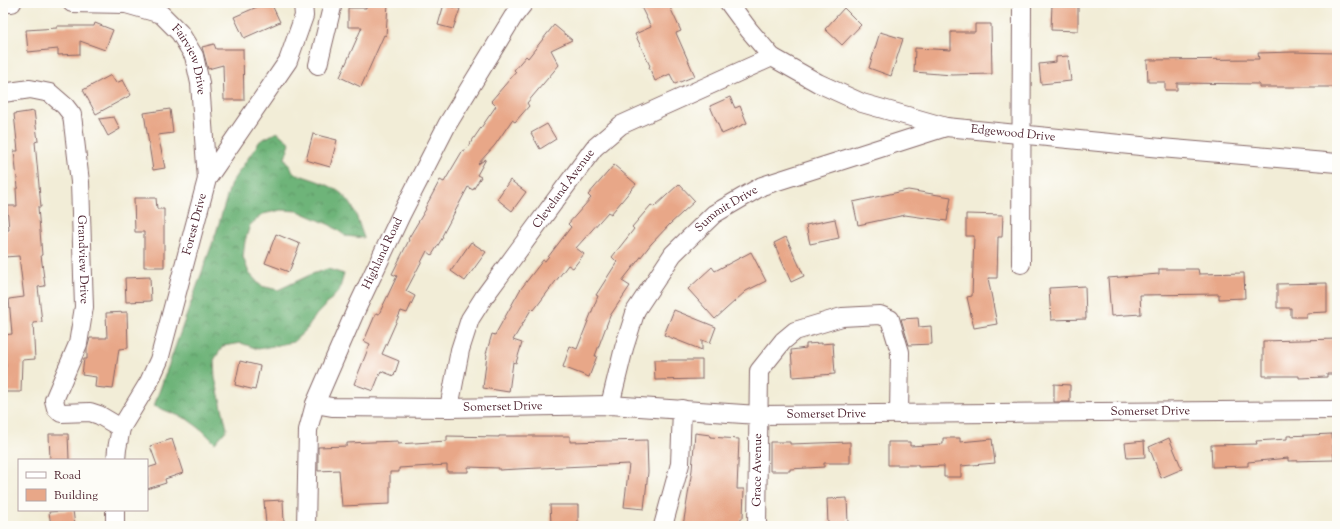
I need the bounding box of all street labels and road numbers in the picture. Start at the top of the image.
street label: Fairview Drive [167,20,210,96]
street label: Edgewood Drive [970,120,1057,147]
street label: Cleveland Avenue [528,145,600,233]
street label: Summit Drive [691,181,762,237]
street label: Forest Drive [178,191,212,257]
street label: Highland Road [358,214,408,293]
street label: Grandview Drive [72,215,93,305]
street label: Somerset Drive [463,397,543,417]
street label: Somerset Drive [1111,402,1191,421]
street label: Somerset Drive [787,405,867,424]
street label: Grace Avenue [748,433,767,507]

